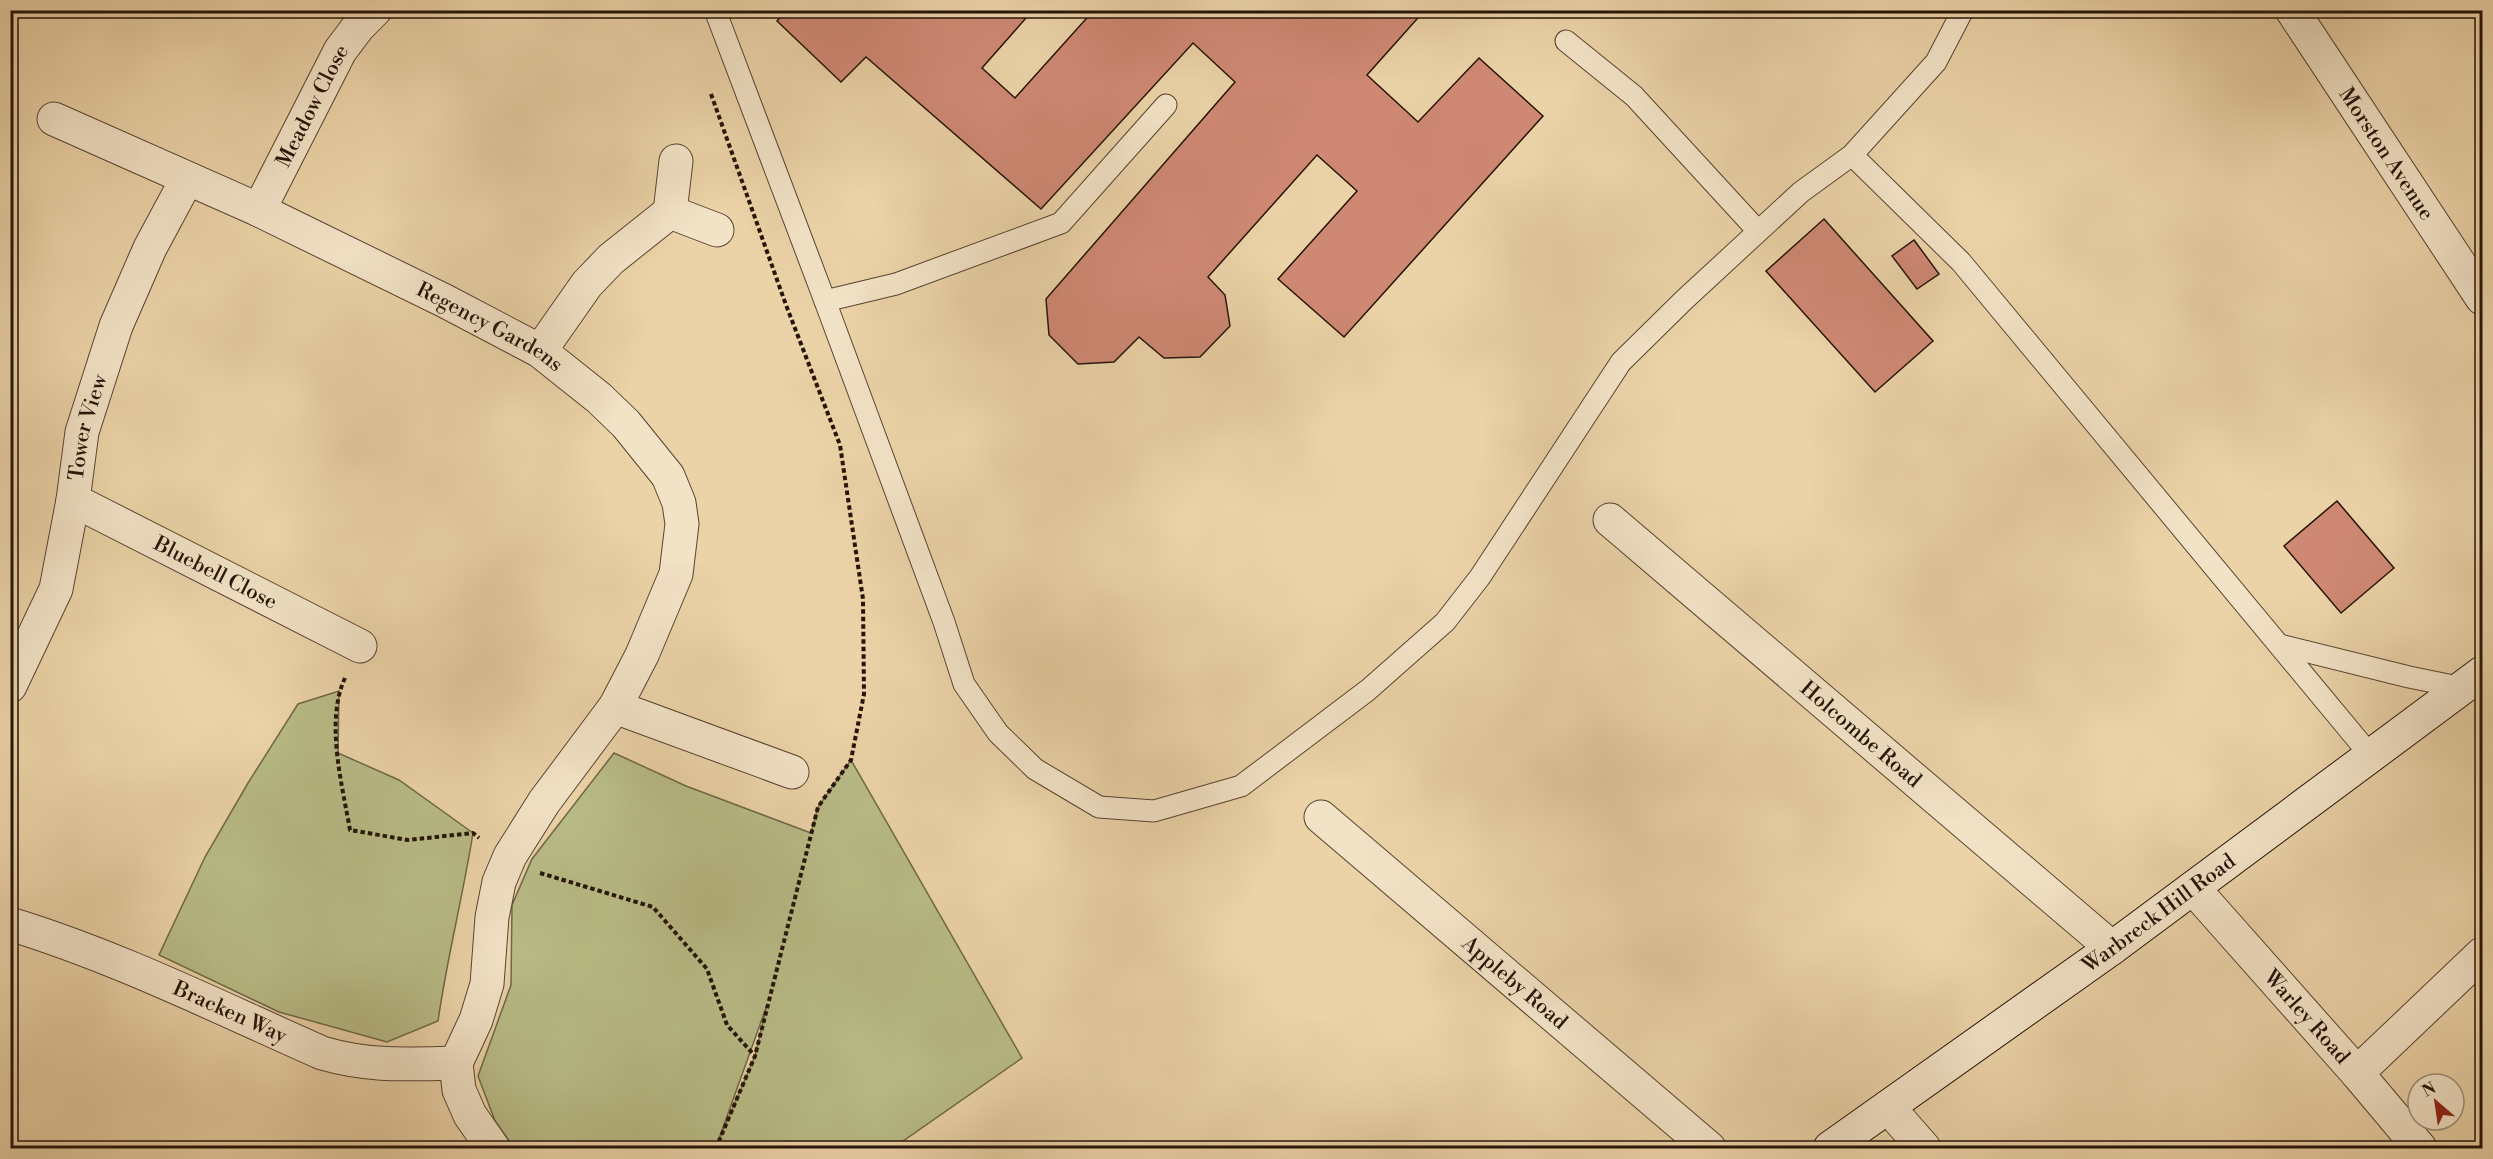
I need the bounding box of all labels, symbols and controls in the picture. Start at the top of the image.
street label: Meadow Close [271,39,355,172]
street label: Morston Avenue [2333,83,2439,226]
street label: Regency Gardens [412,277,568,378]
street label: Tower View [64,371,114,482]
street label: Bluebell Close [148,531,281,616]
street label: Holcombe Road [1794,676,1927,794]
street label: Warbreck Hill Road [2077,849,2241,979]
street label: Appleby Road [1456,930,1572,1036]
street label: Warley Road [2257,964,2355,1070]
street label: Bracken Way [168,975,291,1050]
north arrow [2406,1072,2466,1132]
text: N [2419,1078,2440,1102]

